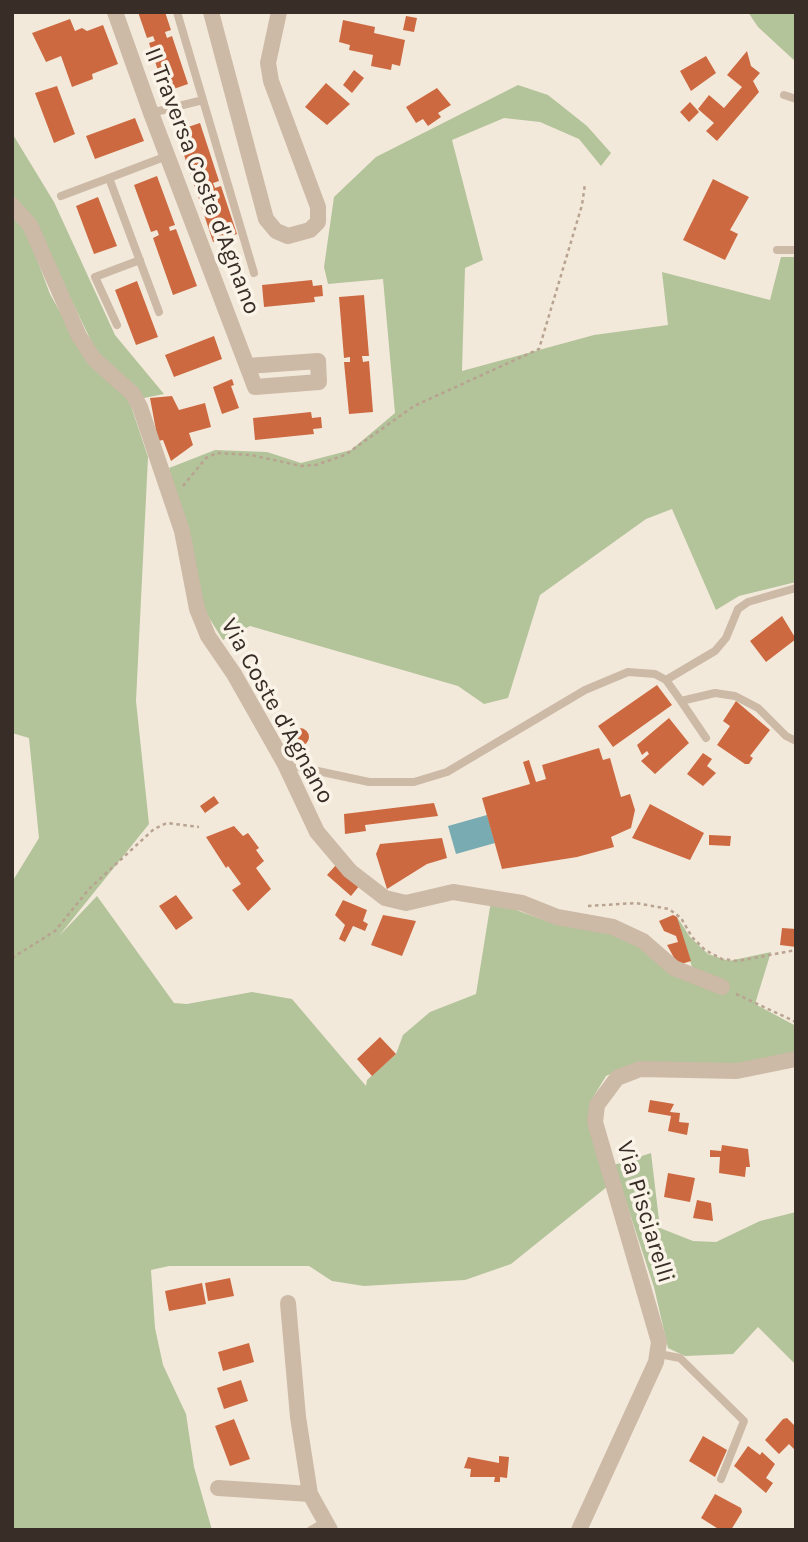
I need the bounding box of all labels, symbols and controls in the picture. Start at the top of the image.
street label: II Traversa Coste d'Agnano [138,44,266,318]
street label: Via Coste d'Agnano [214,613,340,809]
street label: Via Pisciarelli [610,1138,680,1286]

